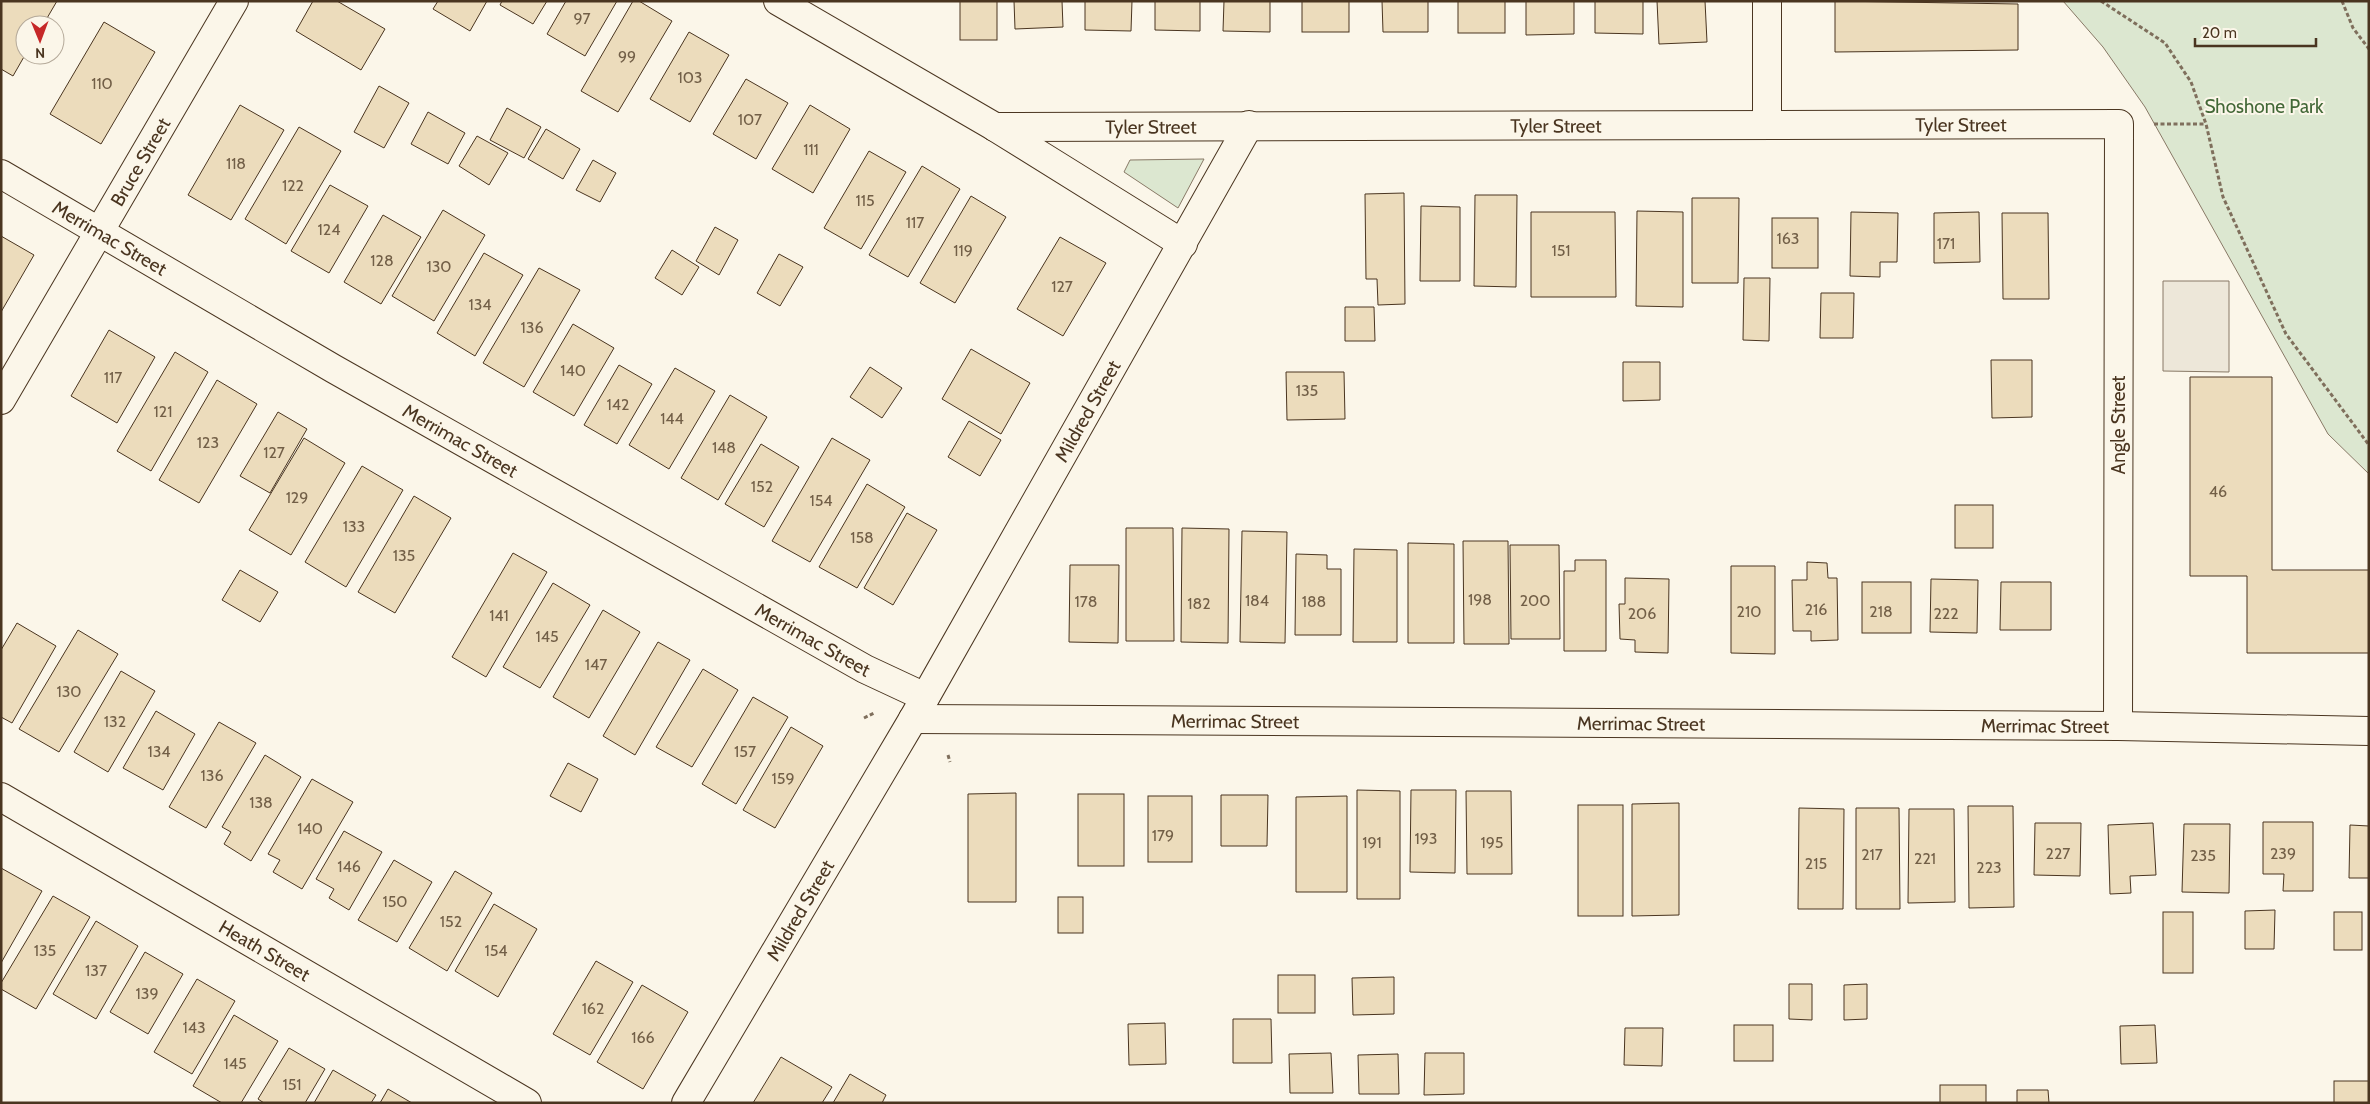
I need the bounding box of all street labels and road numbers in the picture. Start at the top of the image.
street label: Bruce Street [106,113,176,210]
street label: Tyler Street [1915,113,2007,137]
street label: Tyler Street [1510,114,1602,138]
street label: Tyler Street [1105,115,1197,139]
street label: Merrimac Street [48,196,171,281]
street label: Mildred Street [1050,356,1126,466]
street label: Angle Street [2107,375,2130,475]
street label: Merrimac Street [398,399,522,483]
street label: Merrimac Street [751,598,874,682]
street label: Merrimac Street [1171,709,1300,733]
street label: Merrimac Street [1577,712,1706,736]
street label: Merrimac Street [1981,714,2110,738]
street label: Mildred Street [762,855,839,965]
street label: Heath Street [215,915,315,987]

